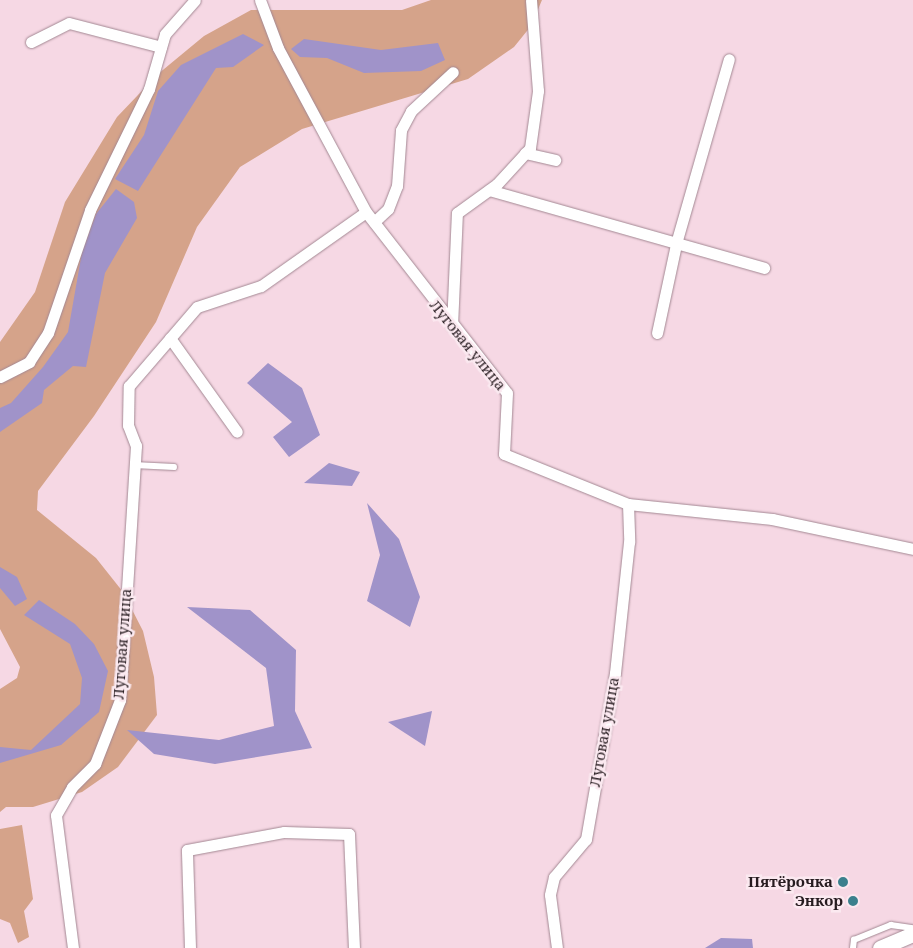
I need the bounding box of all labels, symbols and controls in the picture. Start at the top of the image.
street label: Луговая улица [426,296,510,394]
street label: Луговая улица [109,588,135,700]
street label: Луговая улица [586,676,622,788]
place label: Пятёрочка [748,873,833,891]
marker: Пятёрочка [837,876,849,888]
place label: Энкор [795,892,843,910]
marker: Энкор [847,895,859,907]

